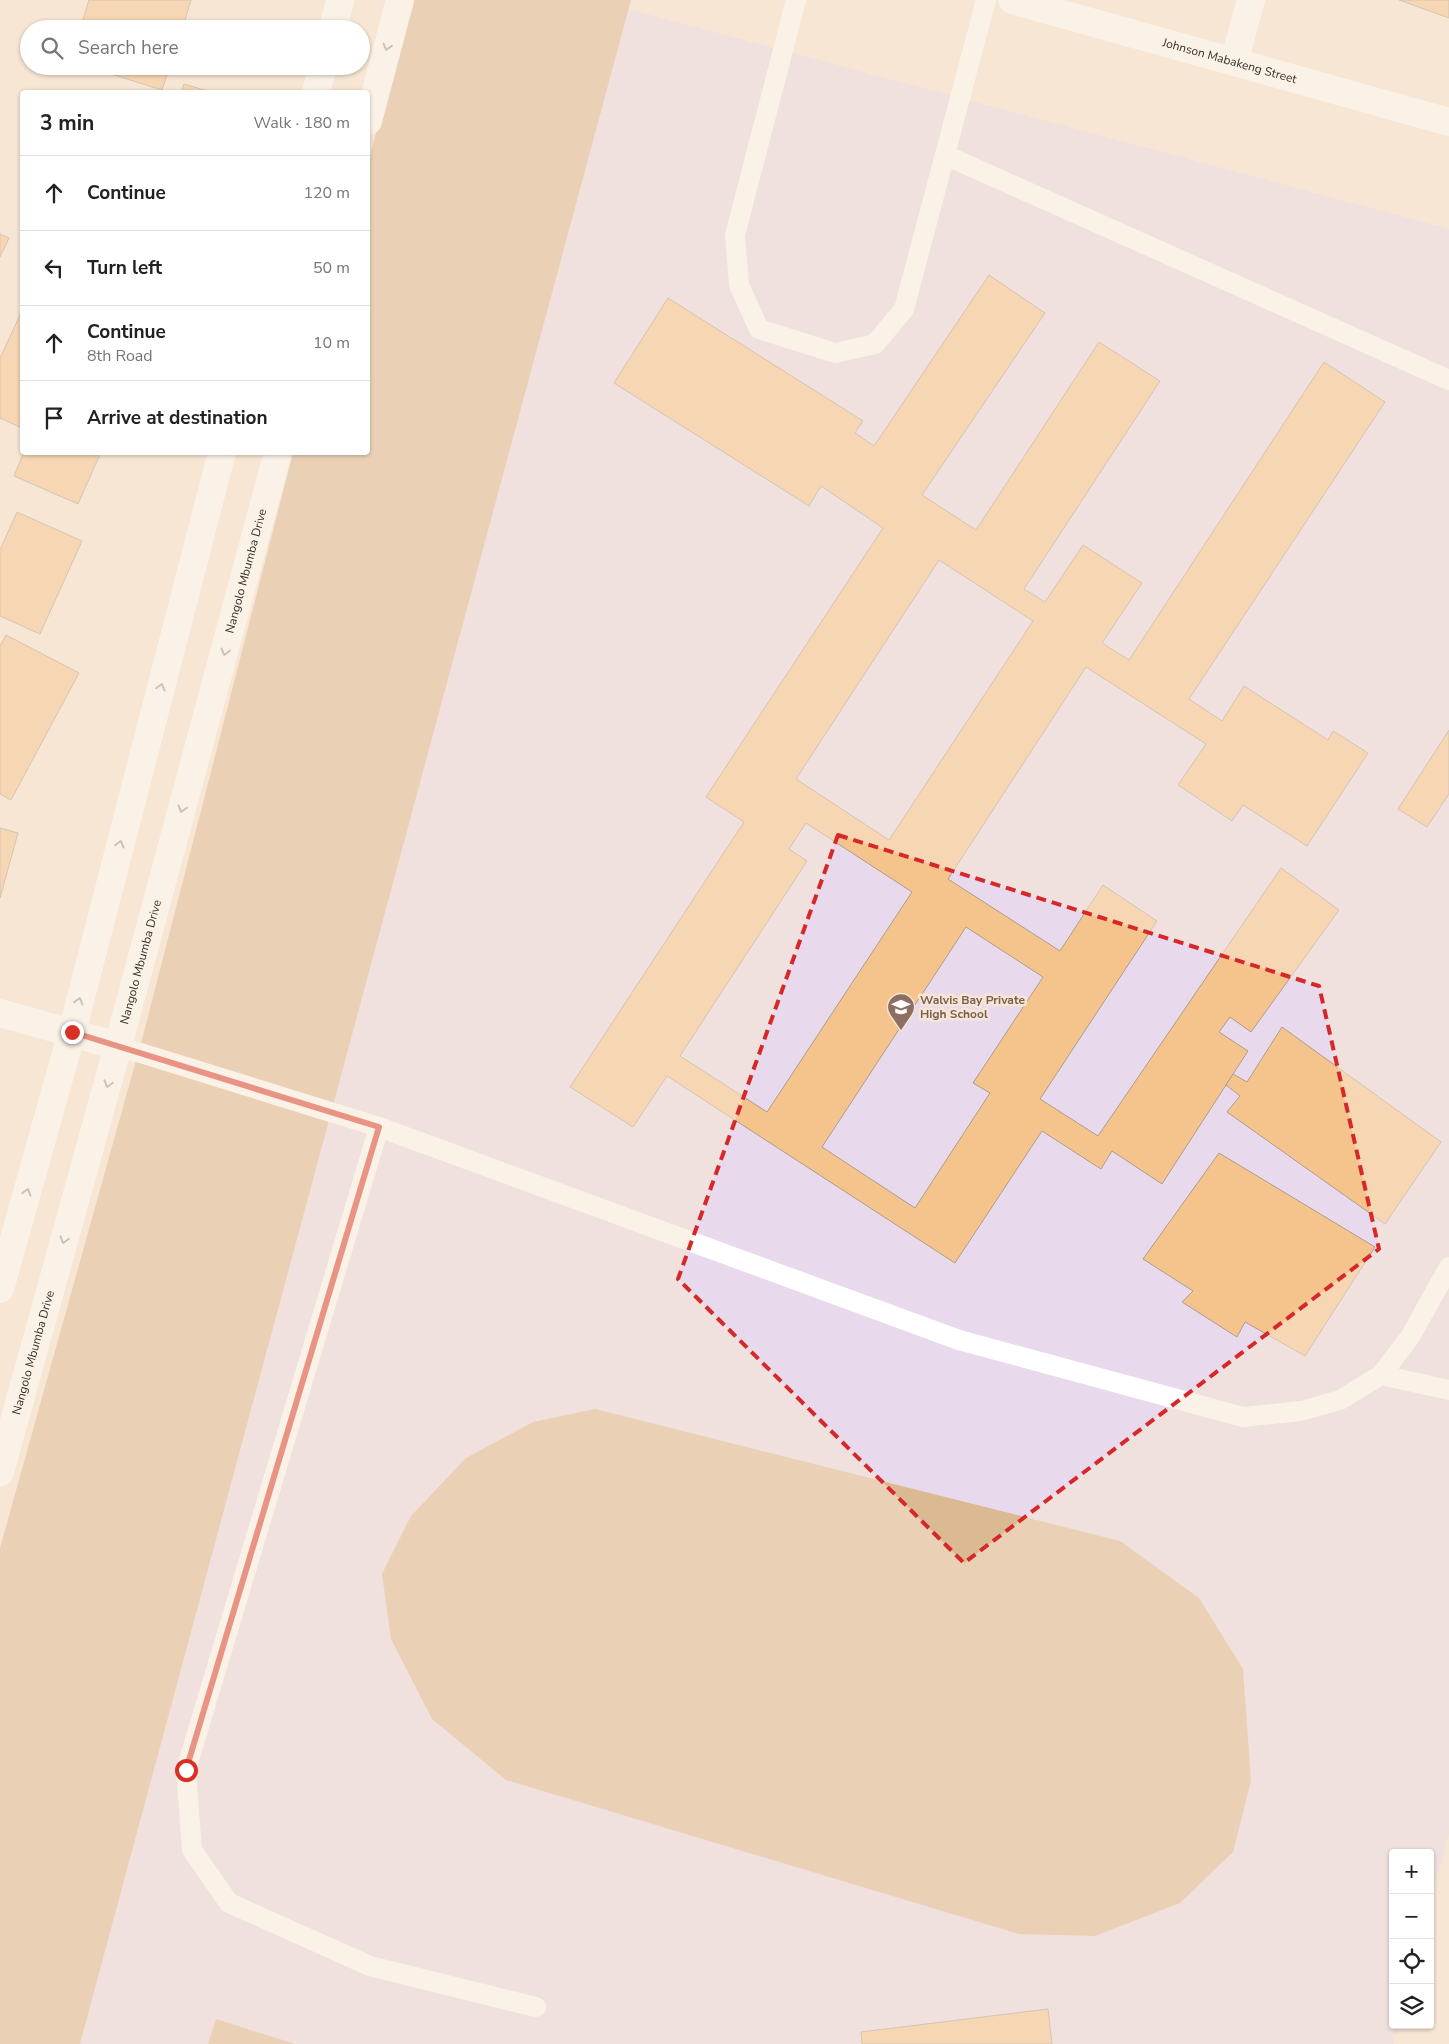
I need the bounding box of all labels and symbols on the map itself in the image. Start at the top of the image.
street label: Johnson Mabakeng Street [1160,34,1299,87]
one-way arrow [383,43,393,51]
street label: Nangolo Mbumba Drive [222,507,270,635]
one-way arrow [220,647,230,655]
one-way arrow [156,683,166,691]
one-way arrow [178,804,188,812]
one-way arrow [115,840,125,848]
street label: Nangolo Mbumba Drive [116,898,165,1026]
school or university icon: Walvis Bay Private High School [886,992,916,1031]
place label: Walvis Bay Private High School [920,992,1025,1022]
one-way arrow [74,998,84,1006]
route end [61,1021,84,1044]
one-way arrow [103,1079,114,1088]
one-way arrow [21,1187,32,1196]
one-way arrow [60,1236,70,1244]
street label: Nangolo Mbumba Drive [8,1289,58,1416]
route start [175,1759,198,1782]

